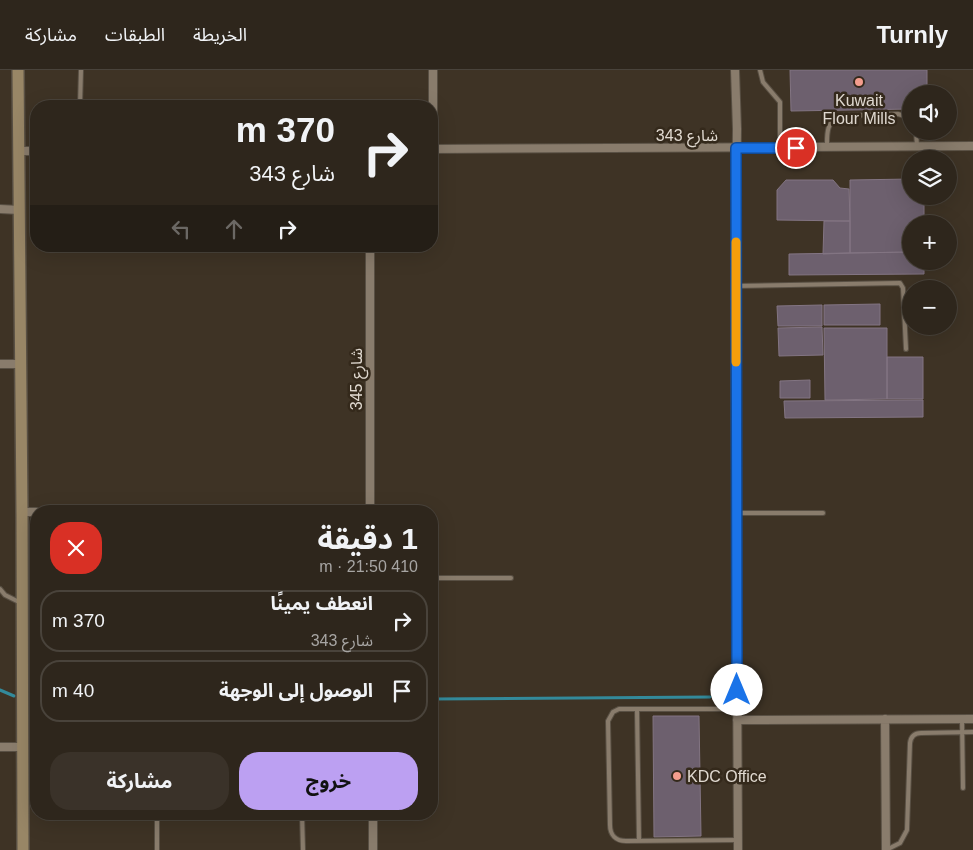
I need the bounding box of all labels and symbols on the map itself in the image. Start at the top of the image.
marker: Kuwait Flour Mills [853,76,865,88]
place label: Kuwait Flour Mills [823,92,895,127]
street label: شارع 343 [656,127,718,148]
pin [775,127,817,169]
street label: شارع 345 [348,348,369,410]
position arrow [710,663,762,715]
place label: KDC Office [687,768,767,785]
marker: KDC Office [671,770,683,782]

